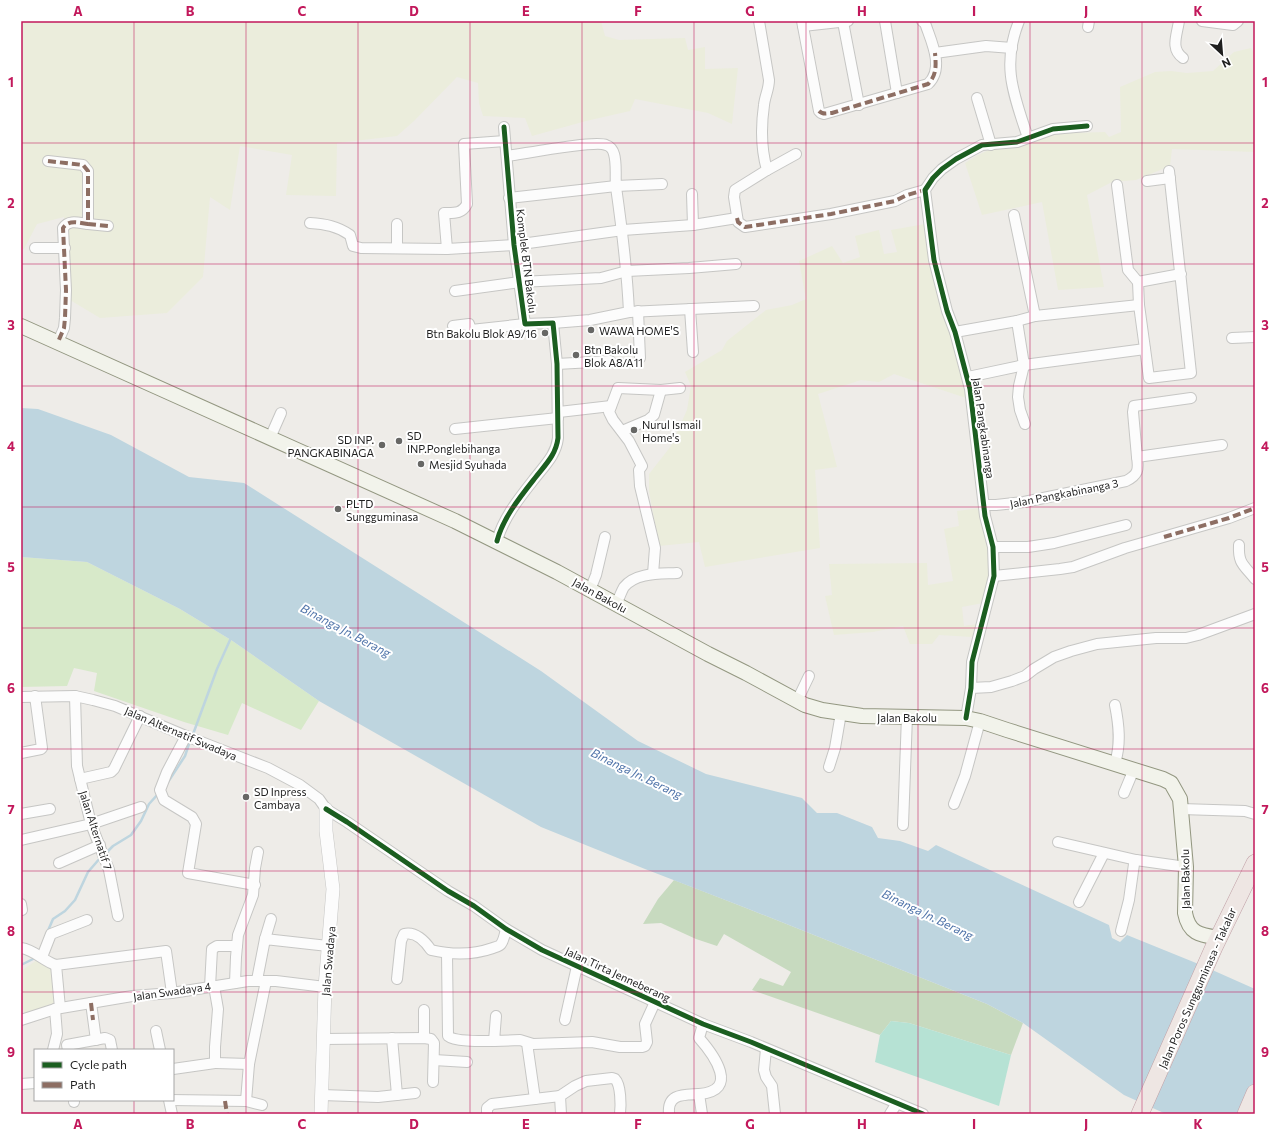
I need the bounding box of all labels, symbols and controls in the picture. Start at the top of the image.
text: A [73,3,83,19]
text: B [186,3,195,19]
text: C [298,3,307,19]
text: D [409,3,419,19]
text: E [522,3,530,19]
text: F [634,3,642,19]
text: G [745,3,755,19]
text: H [857,3,867,19]
text: I [972,3,976,19]
text: J [1084,3,1088,19]
text: K [1193,3,1203,19]
north arrow [1202,34,1242,74]
text: N [1220,56,1233,71]
text: 1 [8,74,14,90]
text: 1 [1262,74,1268,90]
text: 2 [7,195,15,211]
text: 2 [1261,195,1269,211]
street label: Komplek BTN Bakolu [514,208,540,314]
text: 3 [7,317,15,333]
text: 3 [1261,317,1269,333]
place label: WAWA HOME'S [599,324,679,337]
marker: WAWA HOME'S [586,325,596,335]
place label: Btn Bakolu Blok A9/16 [426,327,537,340]
marker: Btn Bakolu Blok A9/16 [540,328,550,338]
place label: Btn Bakolu Blok A8/A11 [584,343,643,369]
marker: Btn Bakolu Blok A8/A11 [571,350,581,360]
street label: Jalan Pangkabinanga [969,377,998,479]
place label: Nurul Ismail Home's [642,418,701,444]
marker: Nurul Ismail Home's [629,425,639,435]
place label: SD INP.Ponglebihanga [407,429,500,455]
place label: SD INP. PANGKABINAGA [287,433,374,459]
marker: SD INP.Ponglebihanga [394,436,404,446]
text: 4 [7,438,15,454]
text: 4 [1261,438,1269,454]
marker: SD INP. PANGKABINAGA [377,440,387,450]
place label: Mesjid Syuhada [429,458,507,471]
marker: Mesjid Syuhada [416,459,426,469]
street label: Jalan Pangkabinanga 3 [1009,476,1120,511]
place label: PLTD Sungguminasa [346,497,418,523]
marker: PLTD Sungguminasa [333,504,343,514]
text: 5 [7,559,15,575]
text: 5 [1261,559,1269,575]
street label: Jalan Bakolu [570,575,629,616]
water label: Binanga Jn. Berang [298,600,394,661]
text: 6 [7,680,15,696]
text: 6 [1261,680,1269,696]
street label: Jalan Alternatif Swadaya [123,703,239,763]
street label: Jalan Bakolu [877,711,937,725]
water label: Binanga Jn. Berang [589,745,685,802]
place label: SD Inpress Cambaya [254,785,307,811]
street label: Jalan Alternatif 7 [76,789,115,872]
marker: SD Inpress Cambaya [241,792,251,802]
text: 7 [7,801,15,817]
text: 7 [1261,801,1269,817]
street label: Jalan Bakolu [1178,849,1193,909]
water label: Binanga Jn. Berang [880,886,976,943]
street label: Jalan Poros Sungguminasa - Takalar [1156,905,1240,1071]
text: 8 [7,923,15,939]
text: 8 [1261,923,1269,939]
street label: Jalan Swadaya [318,926,339,996]
street label: Jalan Tirta Jenneberang [563,944,673,1005]
street label: Jalan Swadaya 4 [132,979,212,1004]
text: 9 [7,1044,15,1060]
text: 9 [1261,1044,1269,1060]
legend [34,1049,174,1101]
text: Cycle path [70,1057,127,1071]
text: Path [70,1077,96,1091]
text: A [73,1116,83,1132]
text: B [186,1116,195,1132]
text: C [298,1116,307,1132]
text: D [409,1116,419,1132]
text: E [522,1116,530,1132]
text: F [634,1116,642,1132]
text: G [745,1116,755,1132]
text: H [857,1116,867,1132]
text: I [972,1116,976,1132]
text: J [1084,1116,1088,1132]
text: K [1193,1116,1203,1132]

